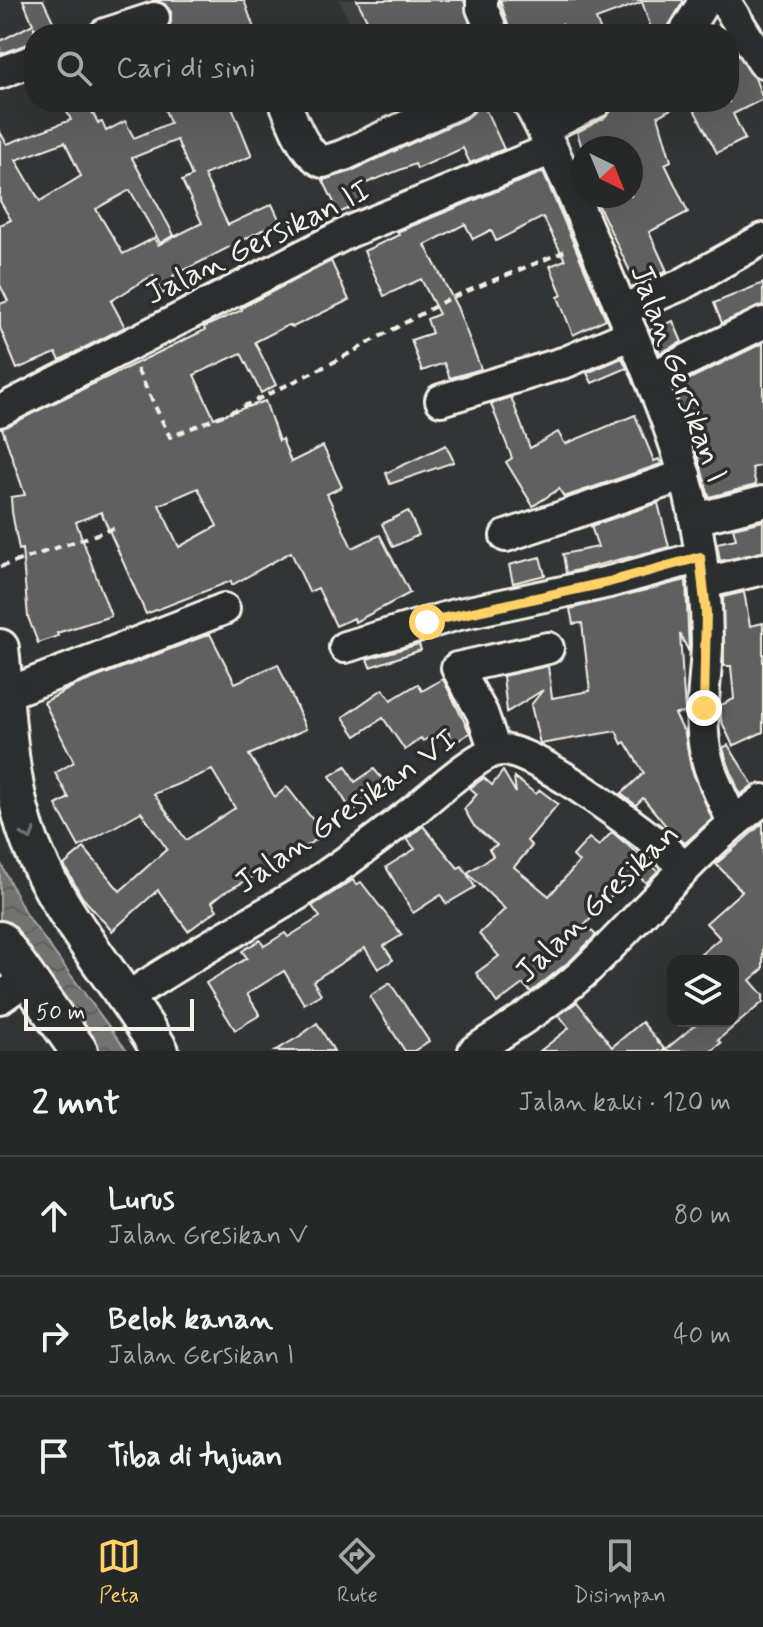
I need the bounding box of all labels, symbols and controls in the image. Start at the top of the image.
search box [24,24,739,112]
icon: search [52,46,96,90]
text: Cari di sini [116,49,256,88]
north arrow [571,136,643,208]
street label: Jalan Gersikan II [138,170,378,316]
street label: Jalan Gersikan I [619,259,737,489]
route start [409,604,445,640]
route end [686,690,722,726]
street label: Jalan Gresikan VI [227,719,466,904]
street label: Jalan Gresikan [506,814,689,993]
one-way arrow [20,828,36,842]
map controls [667,955,739,1027]
button: layers [667,955,739,1027]
scale bar [24,995,194,1031]
text: 50 m [36,999,85,1027]
text: 2 mnt [32,1081,120,1126]
text: Jalan kaki · 120 m [518,1086,731,1120]
text: Lurus [108,1180,175,1219]
icon: ahead [32,1194,76,1238]
text: 80 m [674,1199,731,1233]
text: Jalan Gresikan V [108,1219,308,1253]
text: Belok kanan [108,1300,273,1339]
icon: right [32,1314,76,1358]
text: 40 m [673,1319,731,1353]
text: Jalan Gersikan I [108,1339,294,1373]
icon: arrive [32,1434,76,1478]
text: Tiba di tujuan [108,1437,283,1476]
tab: Peta [97,1534,141,1610]
tab: Rute [335,1534,379,1610]
tab: Disimpan [574,1534,666,1610]

